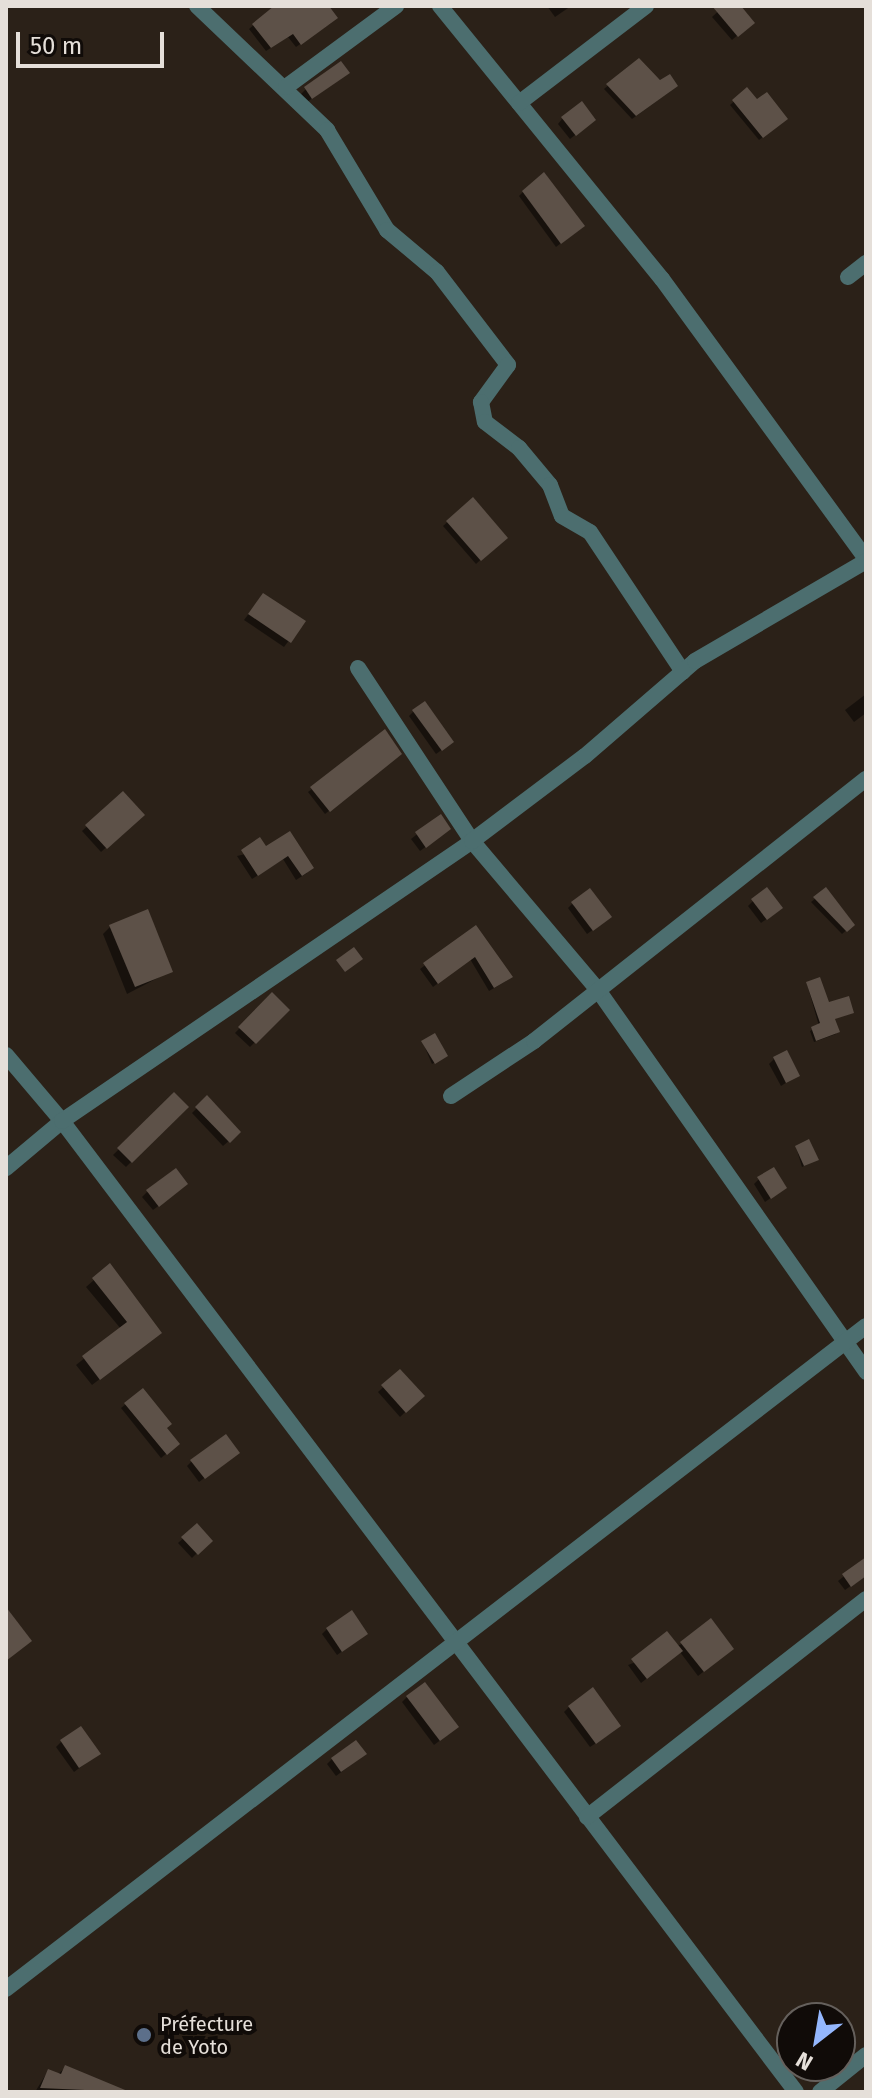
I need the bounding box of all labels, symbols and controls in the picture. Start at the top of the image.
scale bar [20,16,168,66]
text: 50 m [30,32,82,60]
north arrow [776,2002,856,2082]
place label: Préfecture de Yoto [160,2012,253,2059]
marker: Préfecture de Yoto [135,2026,153,2044]
text: N [791,2046,818,2077]

